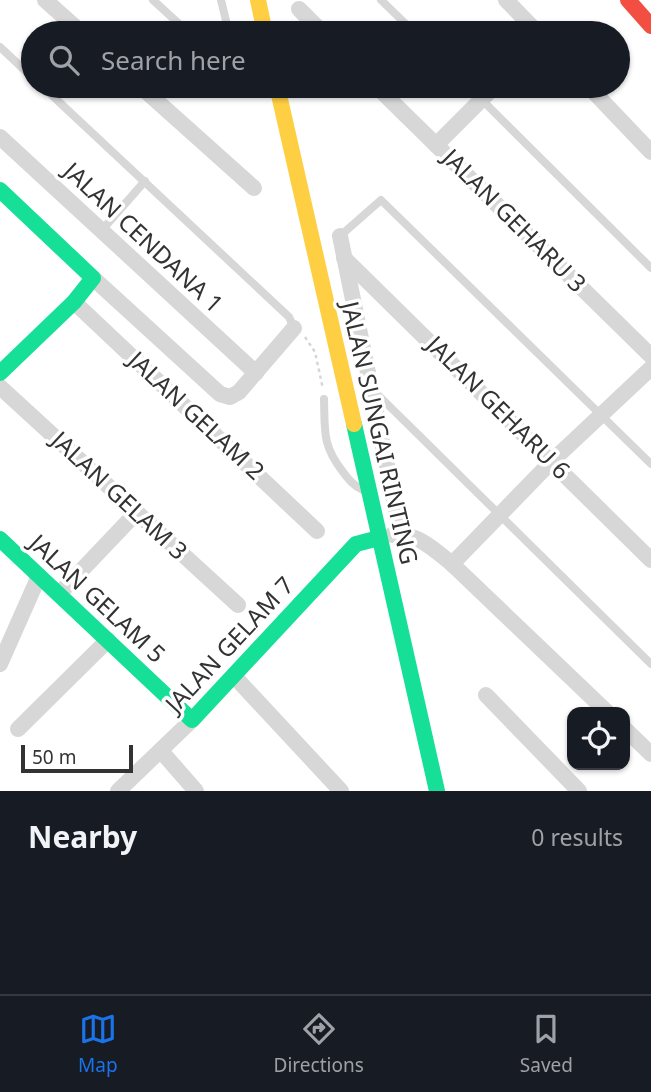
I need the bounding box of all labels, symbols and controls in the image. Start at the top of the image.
search box [21,21,630,98]
icon: search [45,41,83,79]
text: Search here [101,42,246,78]
street label: JALAN GEHARU 3 [435,139,594,299]
street label: JALAN CENDANA 1 [56,153,231,320]
street label: JALAN SUNGAI RINTING [334,296,427,567]
street label: JALAN GEHARU 6 [419,326,578,486]
street label: JALAN GELAM 2 [120,342,272,487]
street label: JALAN GELAM 3 [43,422,195,567]
street label: JALAN GELAM 5 [21,525,173,670]
street label: JALAN GELAM 7 [156,569,301,721]
map controls [567,707,630,770]
button: locate [567,707,630,770]
scale bar [21,742,133,774]
text: 50 m [32,744,76,770]
text: Nearby [28,816,137,857]
text: 0 results [531,821,623,853]
tab: Map [78,1010,118,1078]
tab: Directions [274,1010,364,1078]
tab: Saved [520,1010,573,1078]

